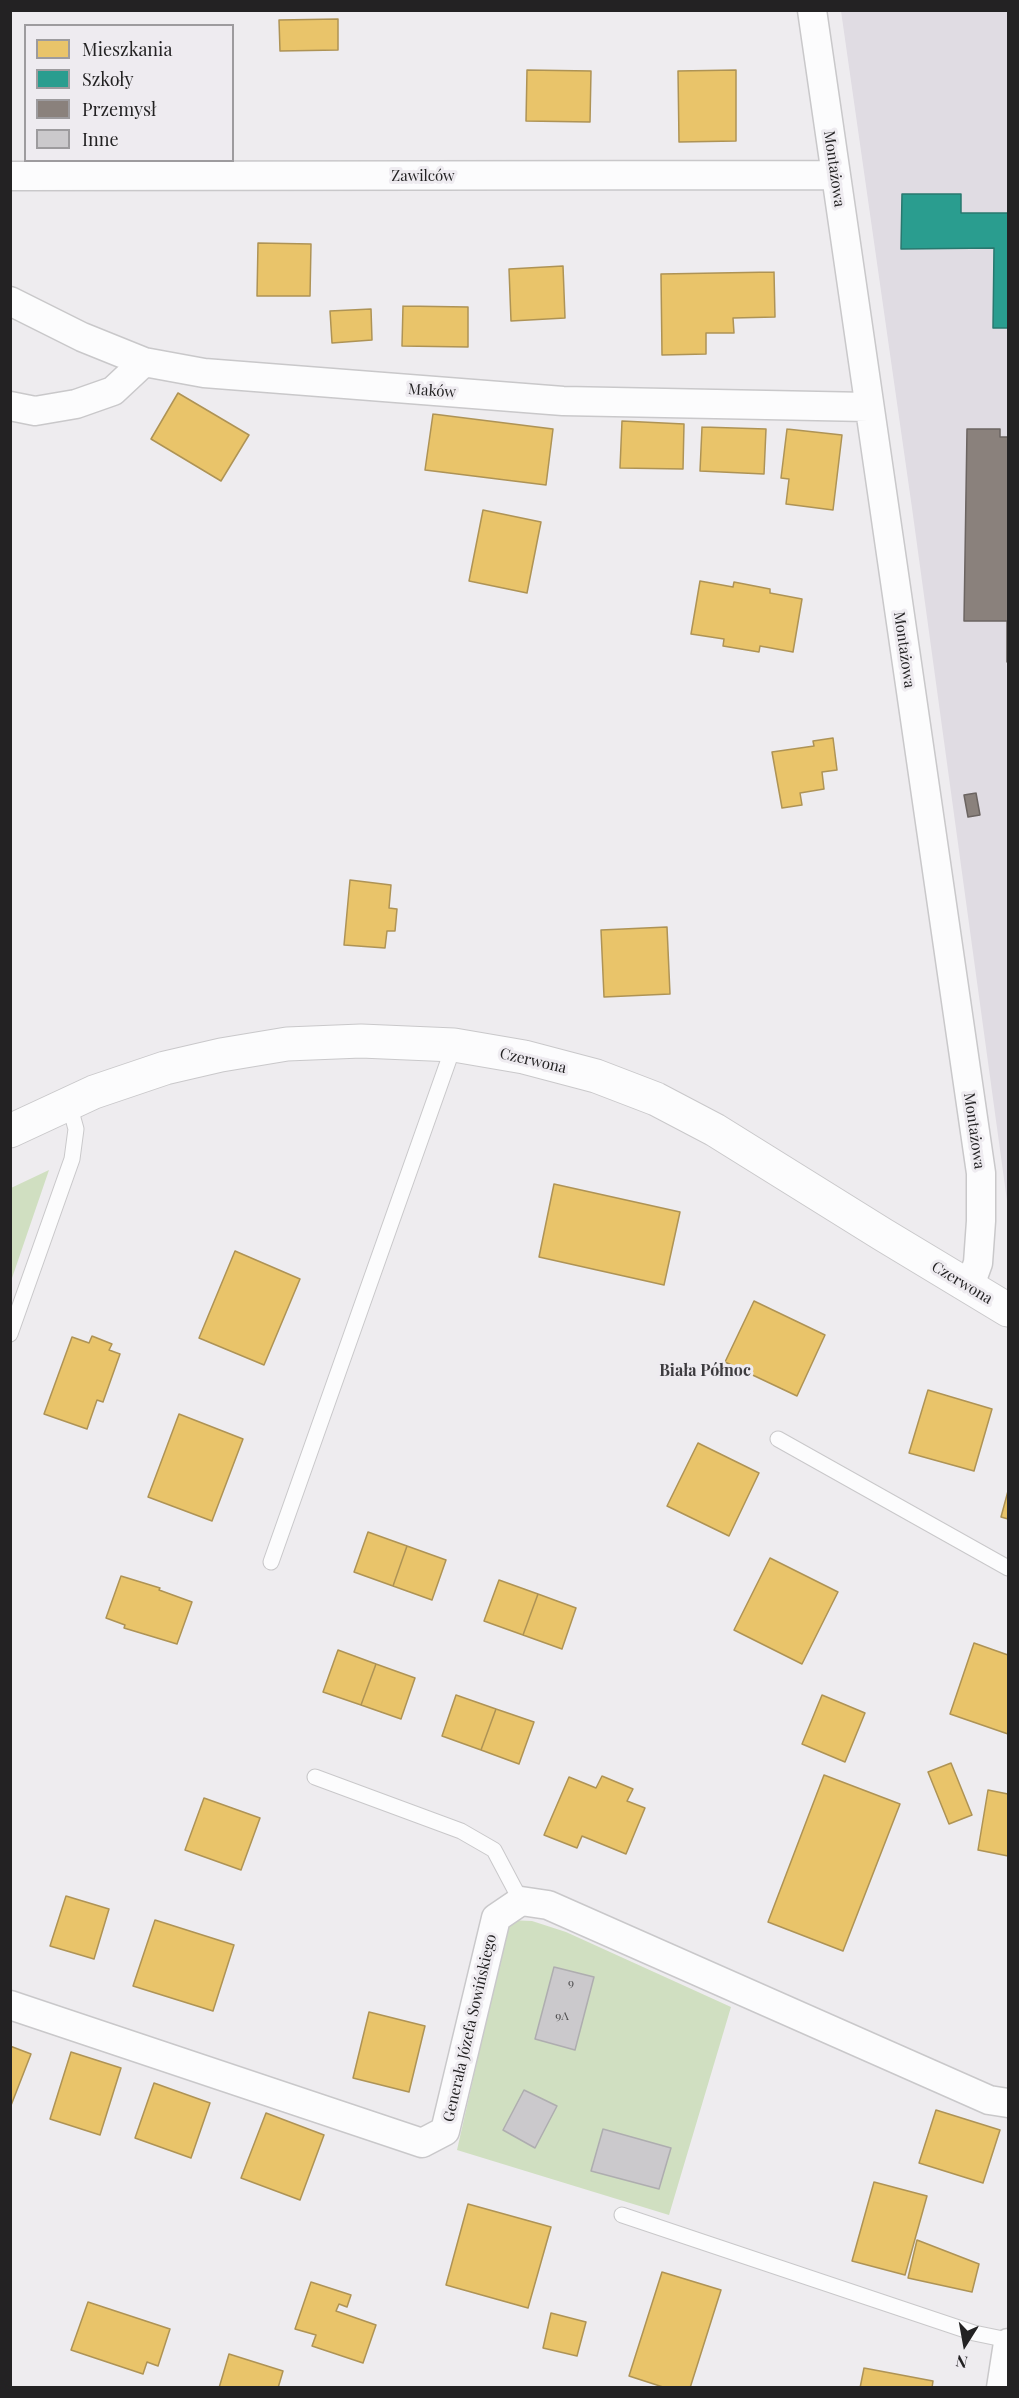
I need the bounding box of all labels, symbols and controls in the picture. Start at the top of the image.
legend [24,24,234,162]
text: Mieszkania [82,37,172,61]
text: Szkoły [82,67,134,91]
text: Przemysł [82,97,156,121]
text: Inne [82,127,119,151]
street label: Montażowa [820,130,848,208]
street label: Zawilców [391,167,455,185]
street label: Maków [407,380,457,402]
street label: Montażowa [890,611,918,689]
street label: Czerwona [498,1045,568,1077]
street label: Montażowa [960,1092,988,1170]
street label: Czerwona [928,1258,996,1308]
district label: Biała Północ [659,1361,751,1381]
street label: Generała Józefa Sowińskiego [440,1932,500,2124]
house number: 9 [568,1976,574,1990]
house number: 9A [555,2009,569,2023]
north arrow [935,2314,995,2374]
text: N [954,2351,969,2374]

